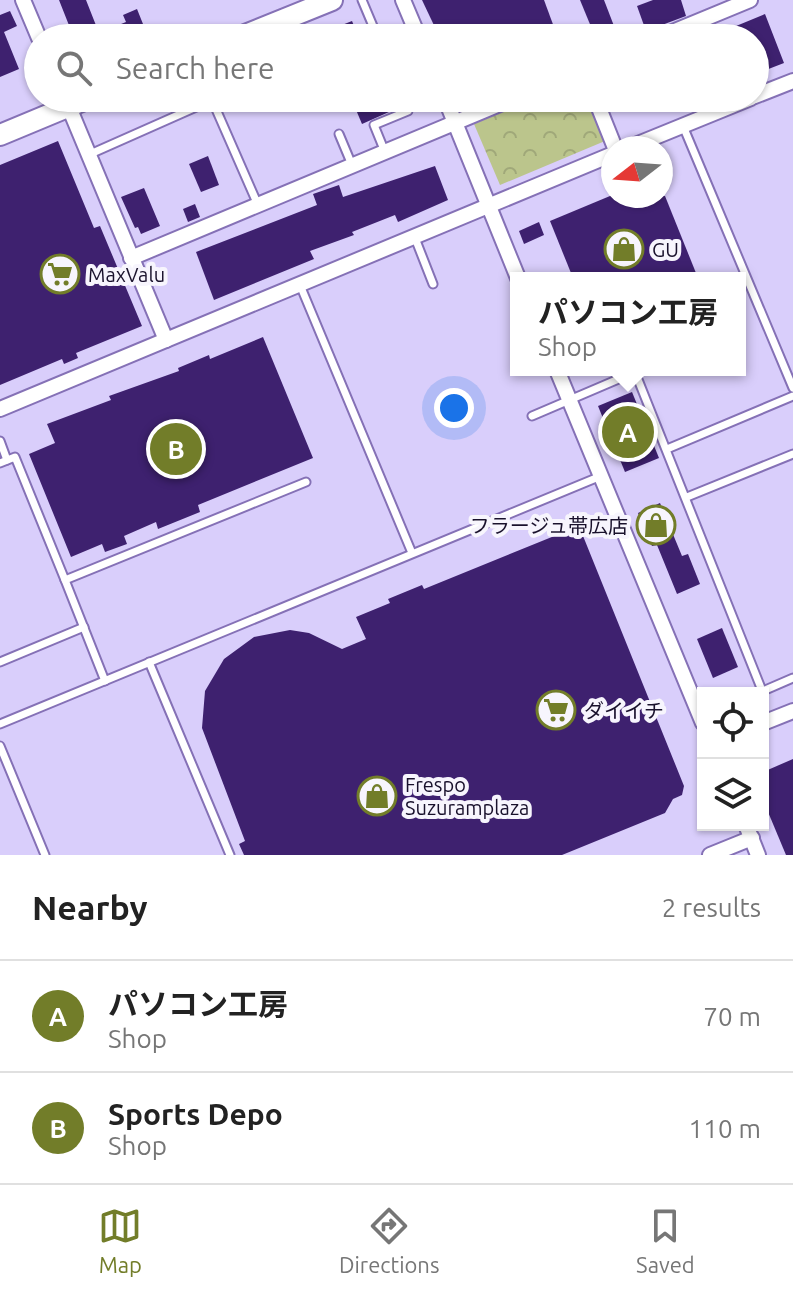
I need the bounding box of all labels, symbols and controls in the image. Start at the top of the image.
search box [24,24,769,112]
icon: search [52,46,96,90]
text: Search here [116,51,275,85]
north arrow [601,136,673,208]
shop icon: GU [603,228,645,270]
place label: GU [652,238,679,261]
supermarket icon: MaxValu [39,253,81,295]
place label: MaxValu [88,263,165,286]
popup [510,272,746,376]
text: パソコン工房 [538,295,718,329]
text: Shop [538,332,597,361]
your location [434,388,474,428]
pin: A [602,402,654,462]
pin: B [150,419,202,479]
shop icon: フラージュ帯広店 [635,504,677,546]
place label: フラージュ帯広店 [470,514,628,537]
map controls [697,687,769,831]
button: locate [697,687,769,759]
supermarket icon: ダイイチ [535,689,577,731]
place label: ダイイチ [584,699,664,722]
button: layers [697,759,769,831]
place label: Frespo Suzuramplaza [405,773,529,819]
shop icon: Frespo Suzuramplaza [356,775,398,817]
text: Nearby [32,888,147,926]
text: 2 results [662,893,761,922]
text: パソコン工房 [108,987,288,1021]
text: A [49,1002,67,1031]
text: 70 m [703,1002,761,1031]
text: Shop [108,1024,167,1053]
text: Sports Depo [108,1097,283,1131]
text: B [49,1114,67,1143]
text: 110 m [689,1114,761,1143]
text: Shop [108,1131,167,1160]
tab: Map [98,1204,142,1277]
tab: Directions [339,1204,439,1277]
tab: Saved [636,1204,695,1277]

